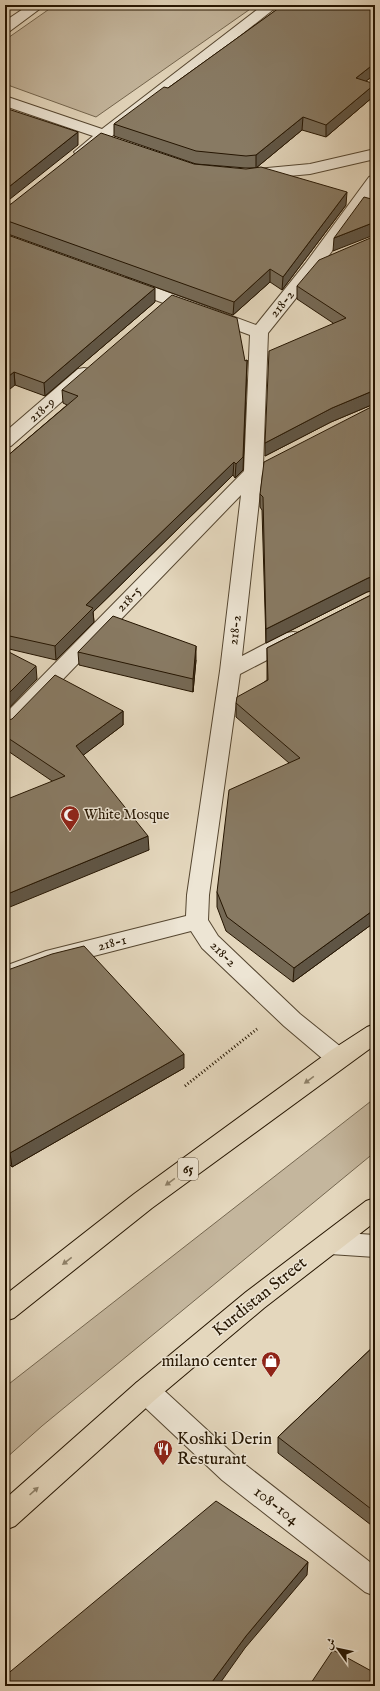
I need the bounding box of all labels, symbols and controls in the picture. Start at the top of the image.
street label: 218-2 [265,286,299,321]
street label: 218-9 [25,393,59,427]
street label: 218-5 [113,582,145,616]
street label: 218-2 [224,613,246,646]
mosque icon: White Mosque [59,804,81,832]
place label: White Mosque [84,806,170,824]
street label: 218-1 [96,931,128,955]
street label: 218-2 [206,937,240,971]
one-way arrow [303,1076,314,1084]
road number: 65 [178,1158,198,1180]
one-way arrow [165,1177,175,1185]
street label: Kurdistan Street [209,1253,311,1341]
one-way arrow [62,1257,73,1265]
shop icon: milano center [260,1350,282,1378]
place label: milano center [161,1351,258,1372]
place label: Koshki Derin Resturant [177,1429,272,1470]
restaurant icon: Koshki Derin Resturant [152,1438,174,1466]
street label: 108-104 [249,1482,304,1531]
one-way arrow [29,1486,39,1496]
north arrow [318,1629,358,1669]
text: ش [322,1636,339,1652]

